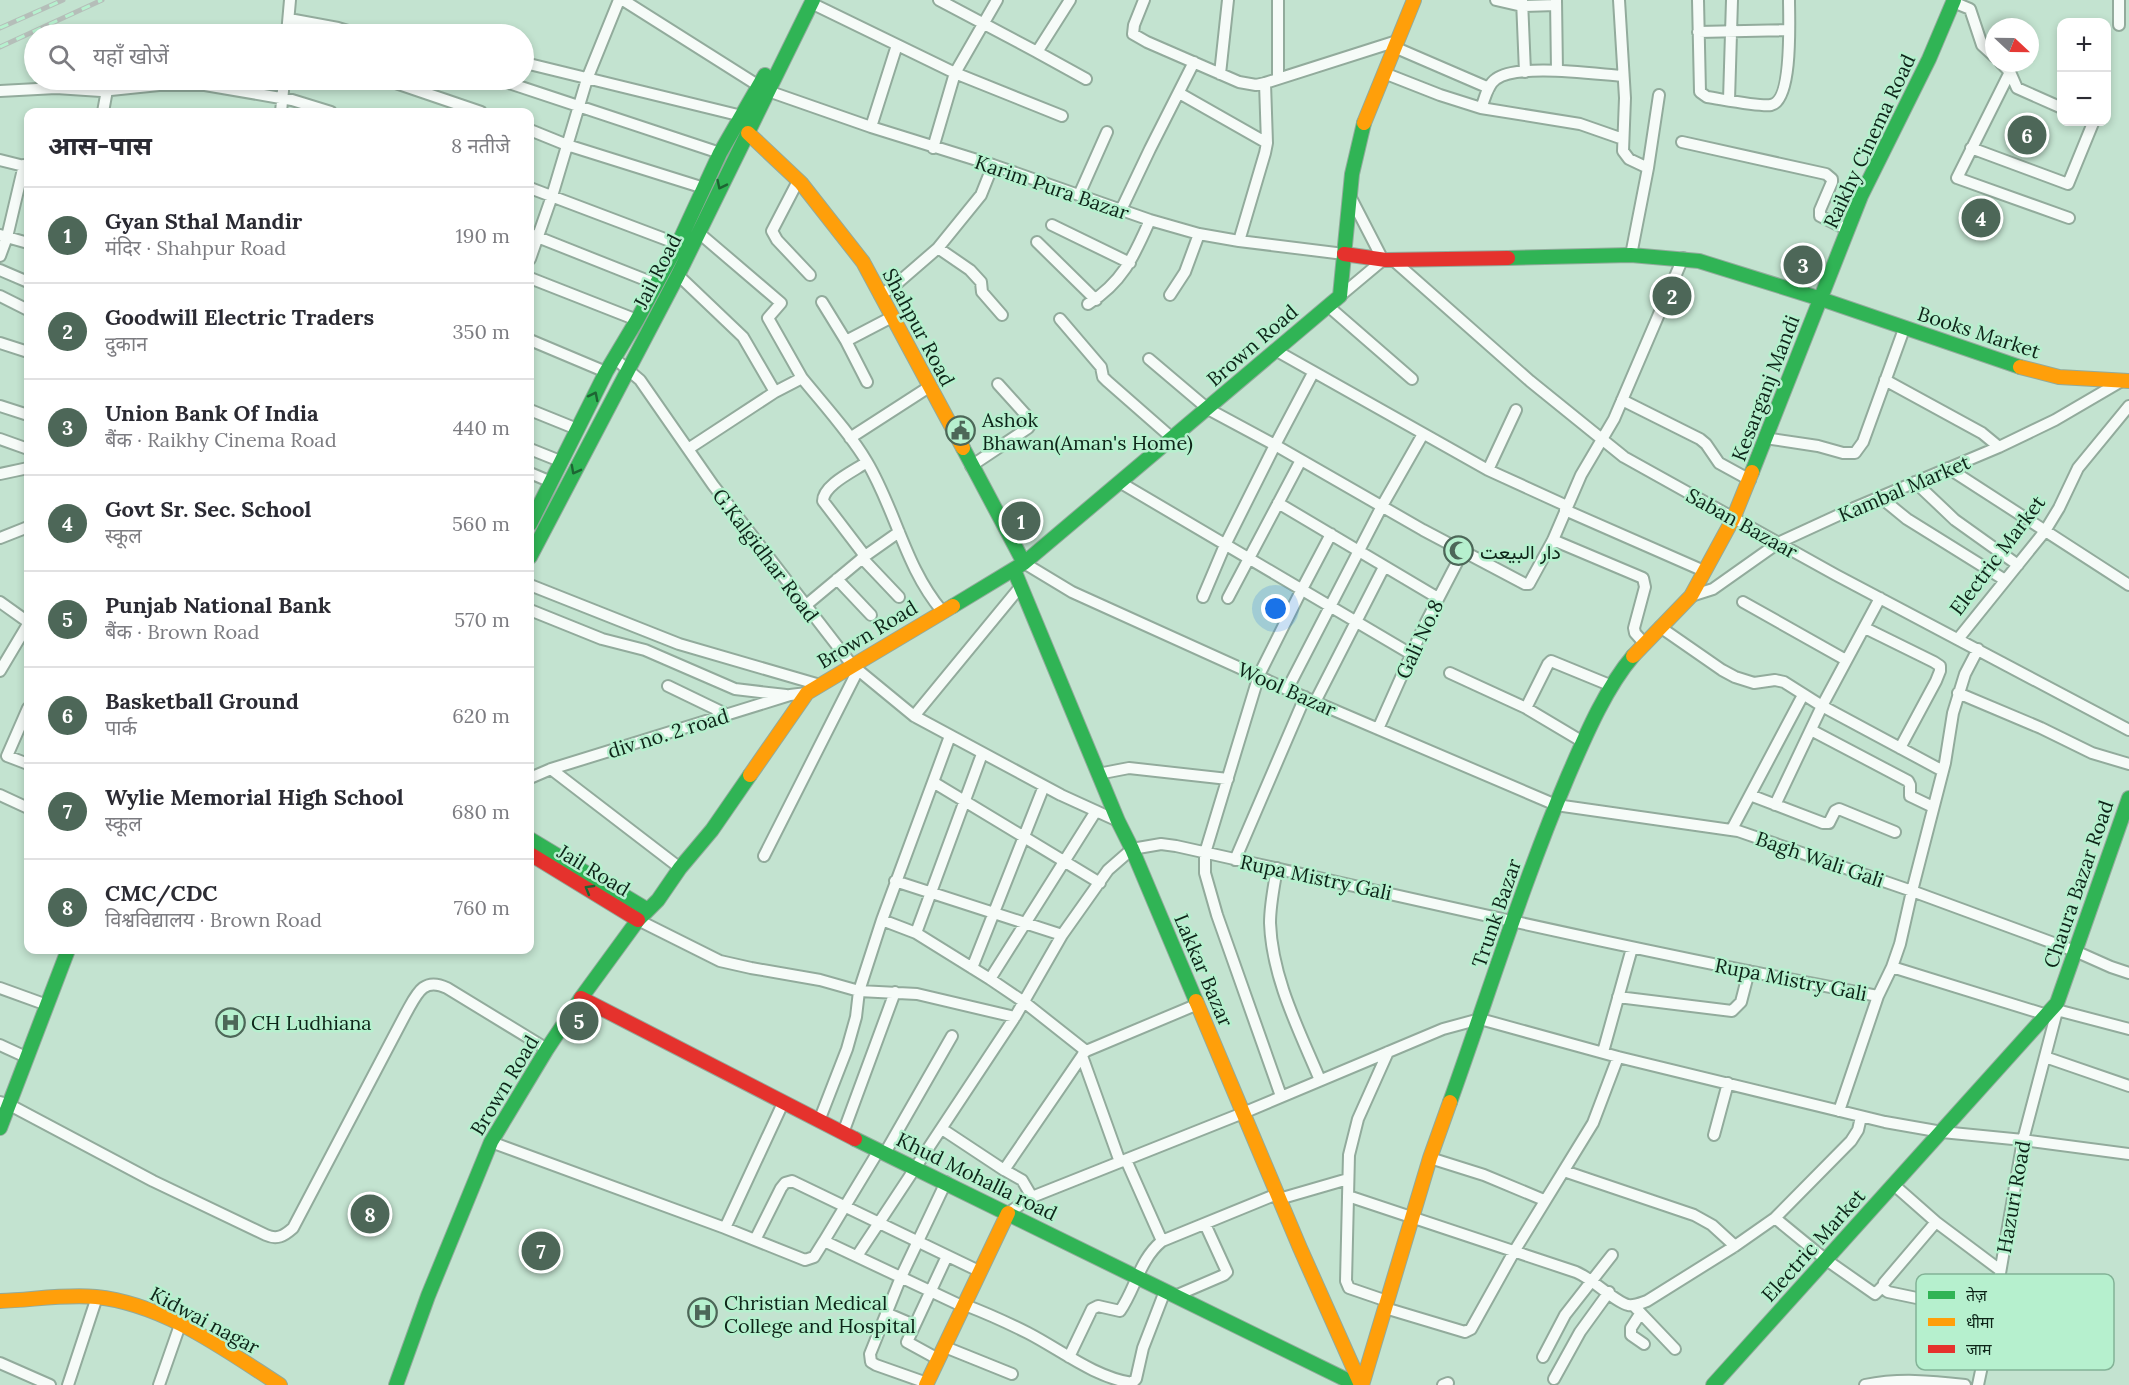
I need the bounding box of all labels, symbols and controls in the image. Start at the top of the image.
north arrow [1985,18,2039,72]
map controls [2057,18,2111,126]
button: + [2057,18,2111,72]
search box [24,24,534,90]
icon: search [45,41,78,74]
text: यहाँ खोजें [93,42,169,70]
street label: Raikhy Cinema Road [1818,50,1920,232]
button: − [2057,72,2111,126]
pin: 6 [2008,112,2046,158]
text: आस-पास [48,129,152,162]
text: 8 नतीजे [451,133,510,158]
street label: Karim Pura Bazar [972,149,1133,225]
one-way arrow [717,179,729,190]
pin: 4 [1962,196,2000,240]
text: Gyan Sthal Mandir [105,207,302,235]
text: 1 [63,223,72,248]
text: 190 m [456,223,510,248]
street label: Jail Road [627,230,686,313]
text: मंदिर · Shahpur Road [105,235,286,260]
pin: 3 [1784,242,1822,288]
street label: Shahpur Road [877,264,961,390]
pin: 2 [1652,274,1692,318]
street label: Brown Road [1201,299,1303,391]
street label: Books Market [1915,300,2044,364]
text: Goodwill Electric Traders [105,303,374,331]
street label: Kesarganj Mandi [1726,311,1804,465]
text: 2 [62,319,73,344]
text: 350 m [452,319,510,344]
text: दुकान [105,331,147,356]
one-way arrow [586,392,598,403]
text: Union Bank Of India [105,399,319,427]
place label: Ashok Bhawan(Aman's Home) [981,407,1193,456]
text: 3 [62,415,73,440]
text: 440 m [453,415,510,440]
public building icon: Ashok Bhawan(Aman's Home) [945,415,977,447]
text: बैंक · Raikhy Cinema Road [105,427,337,452]
street label: Kambal Market [1834,449,1974,527]
one-way arrow [571,464,582,475]
street label: Saban Bazaar [1682,482,1802,564]
street label: G.Kalgidhar Road [708,483,824,627]
street label: Electric Market [1944,490,2050,620]
text: Govt Sr. Sec. School [105,495,311,523]
pin: 1 [1002,498,1040,544]
text: 4 [62,511,73,536]
text: 560 m [452,511,510,536]
text: स्कूल [105,523,142,548]
mosque icon: دار البیعت [1443,535,1475,567]
place label: دار البیعت [1480,539,1561,565]
text: Punjab National Bank [105,591,331,619]
street label: Brown Road [813,594,922,674]
your location [1261,594,1290,623]
street label: Gali No.8 [1390,595,1448,683]
text: 5 [62,607,73,632]
text: 570 m [454,607,510,632]
text: बैंक · Brown Road [105,619,259,644]
street label: Wool Bazar [1234,656,1340,722]
text: Basketball Ground [105,687,299,715]
text: 6 [62,703,73,728]
text: 620 m [452,703,510,728]
street label: div no. 2 road [604,703,732,763]
text: पार्क [105,715,137,740]
text: Wylie Memorial High School [105,783,404,811]
street label: Chaura Bazar Road [2038,797,2118,971]
text: 7 [63,799,72,824]
text: 680 m [452,799,510,824]
text: स्कूल [105,811,142,836]
street label: Bagh Wali Gali [1753,825,1887,893]
street label: Jail Road [552,838,635,901]
street label: Rupa Mistry Gali [1238,849,1394,905]
street label: Trunk Bazar [1466,855,1526,971]
text: CMC/CDC [105,879,218,907]
one-way arrow [585,884,595,896]
text: 8 [62,895,73,920]
text: 760 m [454,895,510,920]
text: विश्वविद्यालय · Brown Road [105,907,322,932]
street label: Lakkar Bazar [1169,910,1239,1030]
street label: Rupa Mistry Gali [1713,952,1869,1006]
pin: 5 [560,998,598,1044]
hospital icon: CH Ludhiana [214,1006,246,1038]
place label: CH Ludhiana [251,1010,372,1035]
street label: Brown Road [464,1030,544,1139]
street label: Khud Mohalla road [892,1126,1062,1226]
street label: Hazuri Road [1991,1139,2035,1255]
street label: Electric Market [1756,1183,1870,1307]
pin: 8 [350,1192,389,1236]
pin: 7 [522,1228,560,1274]
legend [1916,1274,2114,1370]
street label: Kidwai nagar [146,1281,264,1360]
text: तेज़ [1966,1285,1988,1305]
place label: Christian Medical College and Hospital [724,1290,916,1338]
hospital icon: Christian Medical College and Hospital [687,1297,719,1329]
text: धीमा [1966,1312,1995,1332]
text: जाम [1966,1339,1992,1359]

